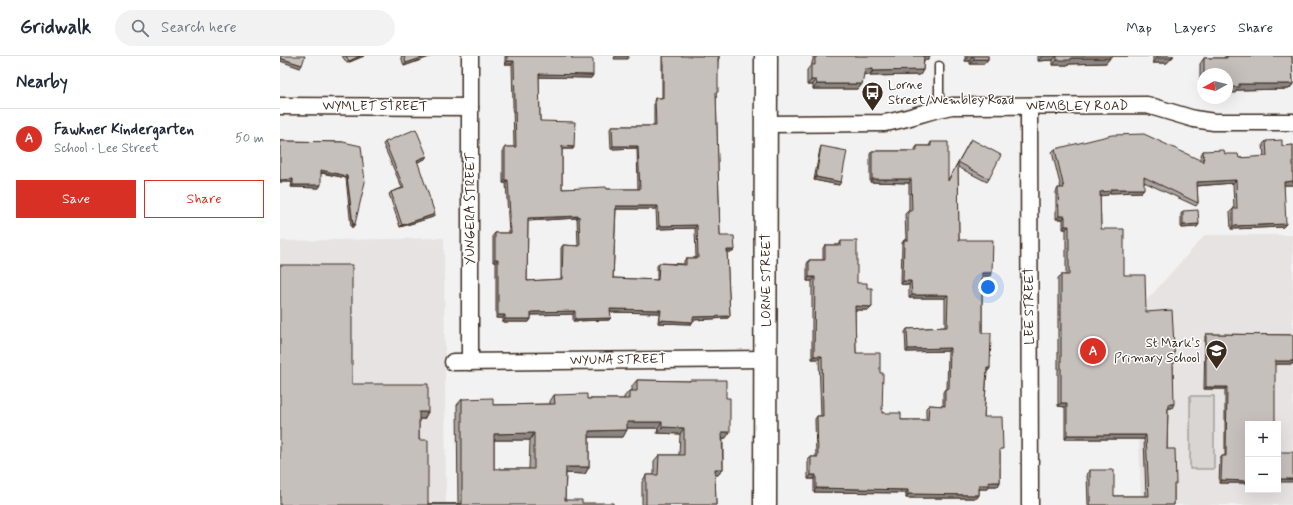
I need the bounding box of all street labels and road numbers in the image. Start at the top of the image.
street label: WYMLET STREET [322,98,428,115]
street label: WEMBLEY ROAD [1026,98,1128,115]
street label: YUNGERA STREET [462,152,479,265]
street label: LORNE STREET [758,232,775,327]
street label: LEE STREET [1021,267,1038,345]
street label: WYUNA STREET [570,351,667,369]

